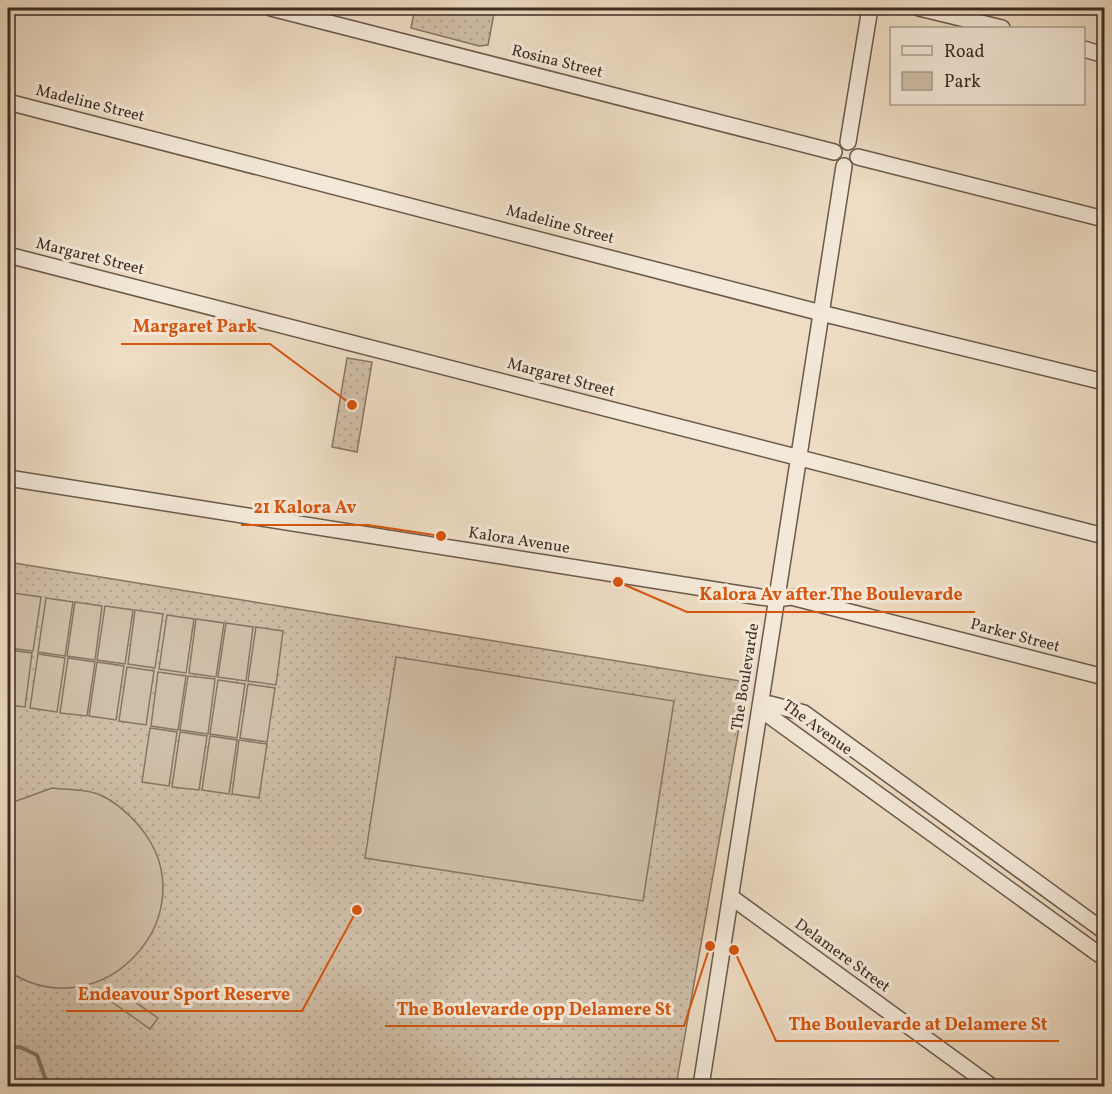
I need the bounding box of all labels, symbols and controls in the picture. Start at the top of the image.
legend [890,27,1085,105]
street label: Rosina Street [509,40,605,84]
text: Road [944,40,985,65]
text: Park [944,70,981,95]
street label: Madeline Street [33,80,147,128]
street label: Madeline Street [503,200,617,250]
street label: Margaret Street [34,233,147,281]
callout: Margaret Park [121,308,270,344]
text: Margaret Park [133,315,257,340]
street label: Margaret Street [505,353,618,403]
callout: 21 Kalora Av [241,489,368,525]
text: 21 Kalora Av [253,496,357,521]
street label: Kalora Avenue [467,522,571,560]
callout: Kalora Av after The Boulevarde [687,576,975,612]
text: Kalora Av after The Boulevarde [699,583,963,608]
street label: Parker Street [968,613,1063,659]
street label: The Boulevarde [727,622,765,732]
street label: The Avenue [777,695,857,761]
street label: Delamere Street [790,914,895,998]
callout: Endeavour Sport Reserve [66,975,302,1011]
text: Endeavour Sport Reserve [78,983,290,1008]
callout: The Boulevarde opp Delamere St [385,990,684,1026]
text: The Boulevarde opp Delamere St [396,998,672,1023]
callout: The Boulevarde at Delamere St [776,1005,1059,1041]
text: The Boulevarde at Delamere St [789,1013,1048,1038]

